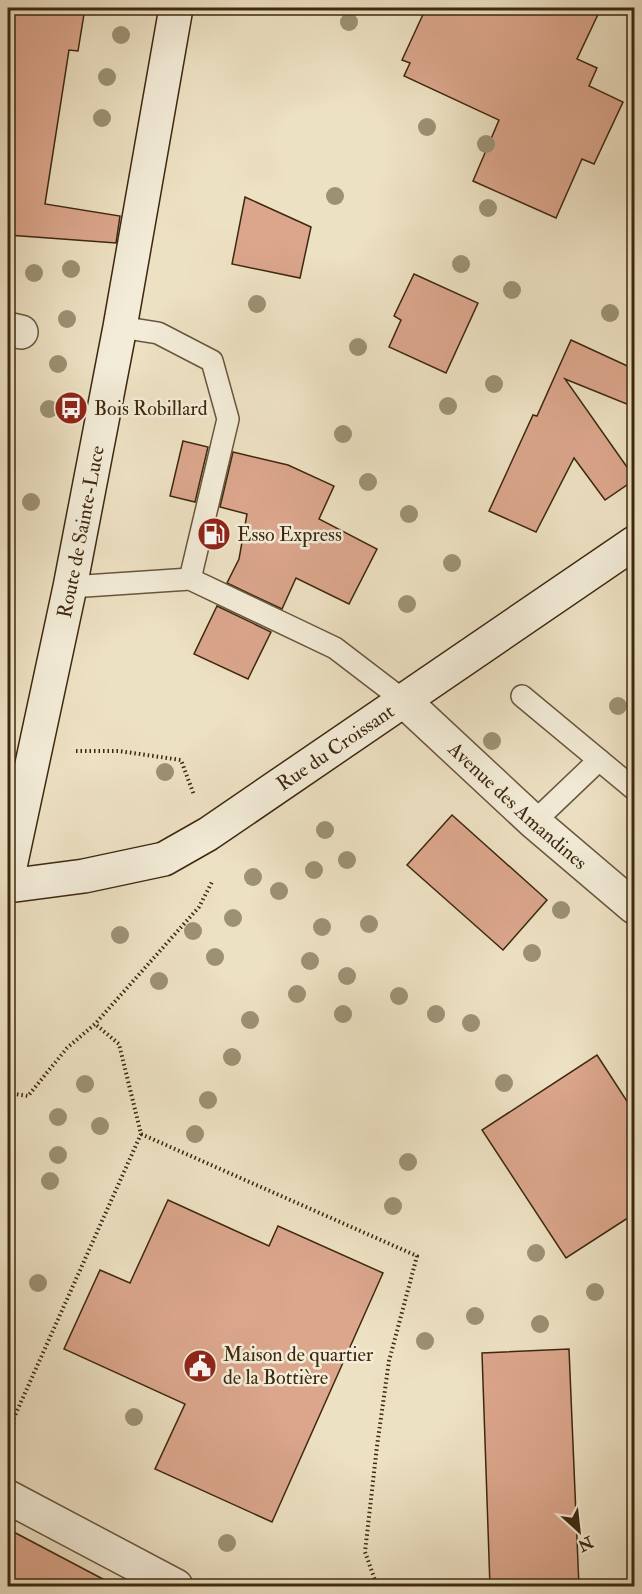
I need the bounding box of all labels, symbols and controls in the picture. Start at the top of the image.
bus stop icon: Bois Robillard [53,390,89,426]
place label: Bois Robillard [94,396,208,421]
street label: Route de Sainte-Luce [52,443,110,620]
fuel station icon: Esso Express [196,516,232,552]
place label: Esso Express [237,522,342,548]
street label: Rue du Croissant [272,698,399,797]
street label: Avenue des Amandines [442,736,593,875]
place label: Maison de quartier de la Bottière [223,1342,374,1390]
public building icon: Maison de quartier de la Bottière [182,1348,218,1384]
north arrow [549,1501,609,1561]
text: N [574,1531,597,1556]

